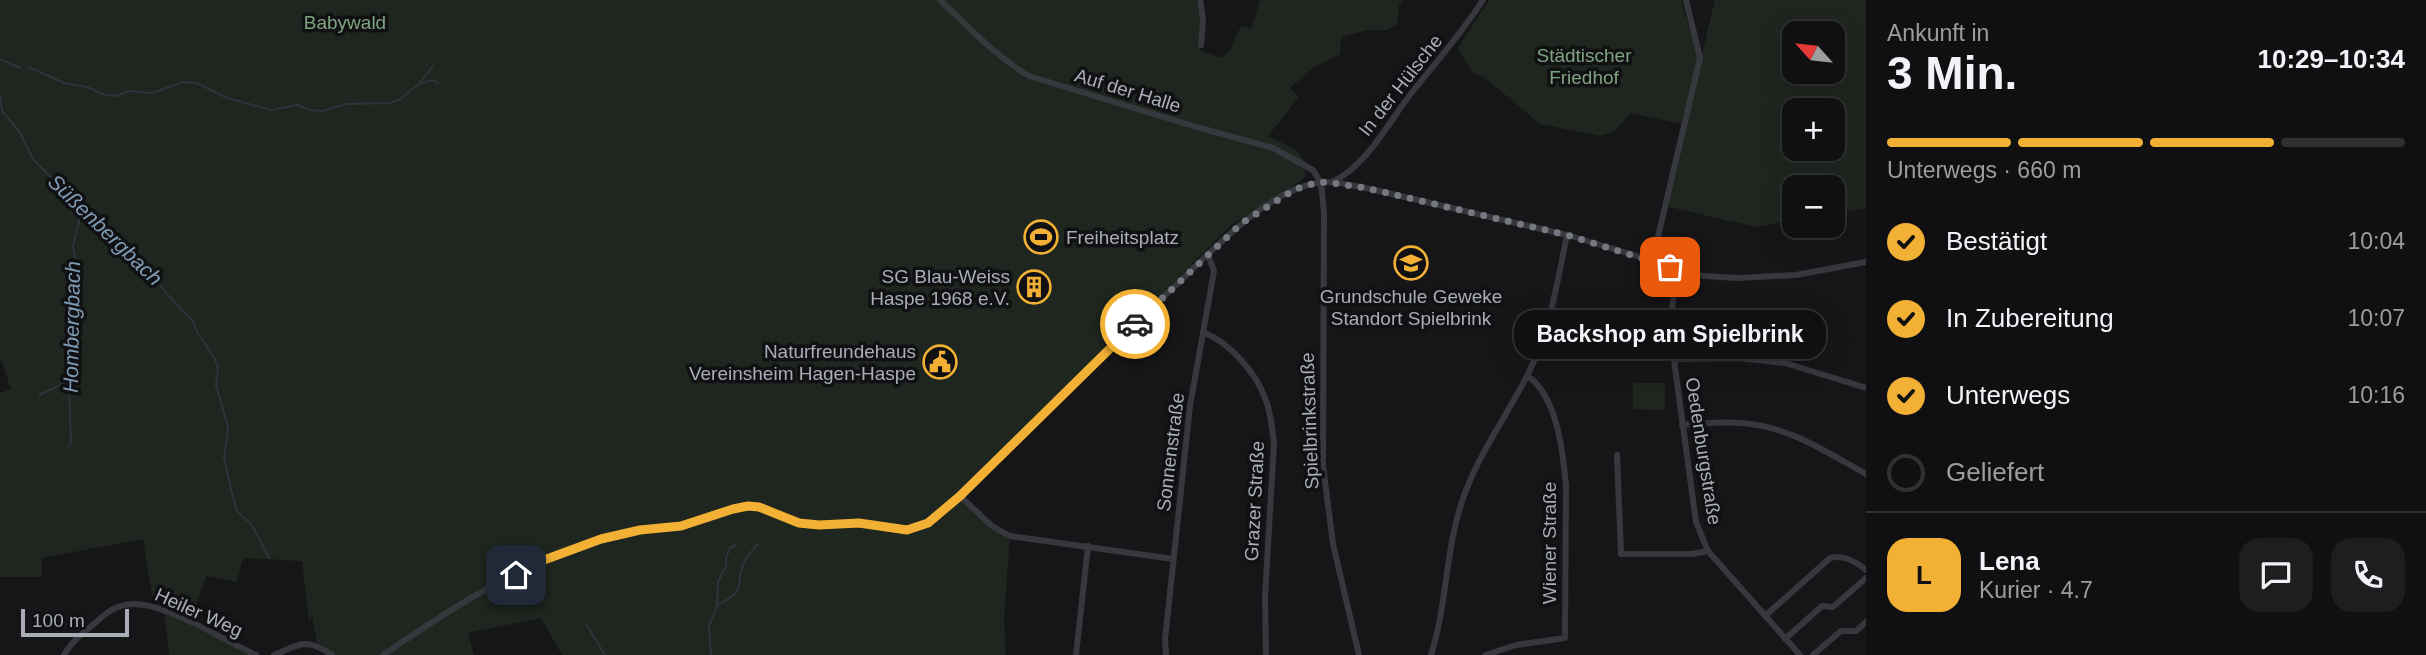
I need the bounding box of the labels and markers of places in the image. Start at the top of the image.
sports icon: Freiheitsplatz [1022,218,1060,256]
place label: Freiheitsplatz [1066,227,1179,248]
pin [1640,237,1700,297]
school or university icon: Grundschule Geweke Standort Spielbrink [1392,244,1430,282]
place label: SG Blau-Weiss Haspe 1968 e.V. [870,266,1010,309]
building icon: SG Blau-Weiss Haspe 1968 e.V. [1015,268,1053,306]
place label: Grundschule Geweke Standort Spielbrink [1320,286,1502,329]
callout: Backshop am Spielbrink [1514,309,1826,358]
place label: Naturfreundehaus Vereinsheim Hagen-Haspe [689,341,916,384]
public building icon: Naturfreundehaus Vereinsheim Hagen-Haspe [921,343,959,381]
pin [486,545,546,605]

